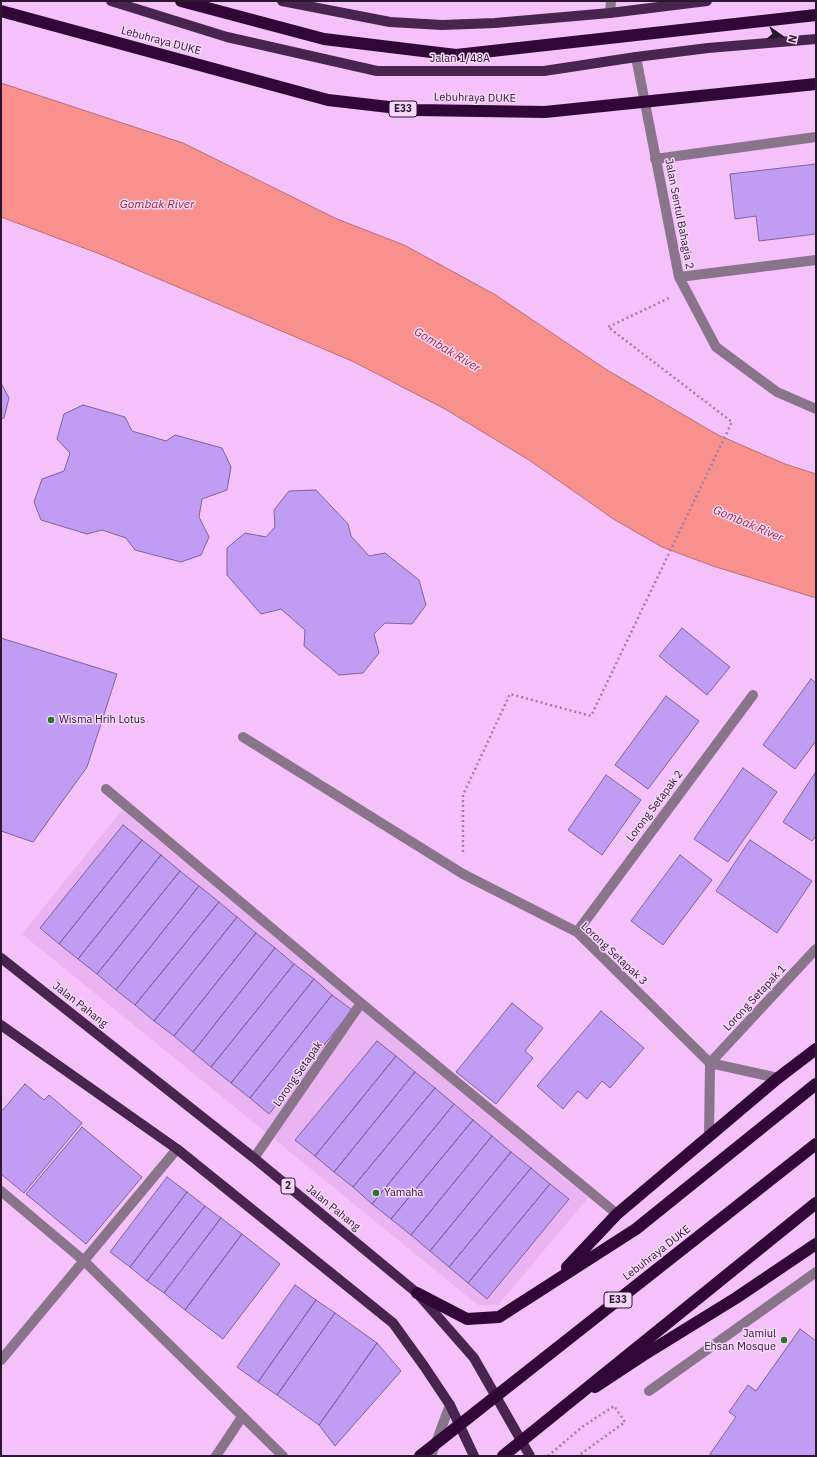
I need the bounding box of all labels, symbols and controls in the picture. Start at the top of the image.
north arrow [761,16,801,56]
street label: Lebuhraya DUKE [120,24,202,58]
text: N [785,33,800,44]
street label: Jalan 1/48A [430,52,490,66]
street label: Lebuhraya DUKE [434,91,516,105]
road number: E33 [389,101,417,117]
street label: Jalan Sentul Bahagia 2 [662,158,696,270]
water label: Gombak River [120,198,194,212]
water label: Gombak River [411,325,483,375]
water label: Gombak River [711,503,785,545]
place label: Wisma Hrih Lotus [59,713,145,727]
marker: Wisma Hrih Lotus [46,715,56,725]
street label: Lorong Setapak 2 [624,768,686,844]
street label: Lorong Setapak 3 [578,920,650,988]
street label: Lorong Setapak 1 [721,962,789,1034]
street label: Jalan Pahang [50,980,110,1030]
street label: Lorong Setapak [271,1039,325,1109]
road number: 2 [281,1178,295,1194]
street label: Jalan Pahang [303,1182,363,1234]
place label: Yamaha [384,1186,423,1200]
marker: Yamaha [371,1188,381,1198]
street label: Lebuhraya DUKE [621,1223,693,1283]
road number: E33 [604,1292,632,1308]
place label: Jamiul Ehsan Mosque [704,1327,776,1353]
marker: Jamiul Ehsan Mosque [779,1335,789,1345]

